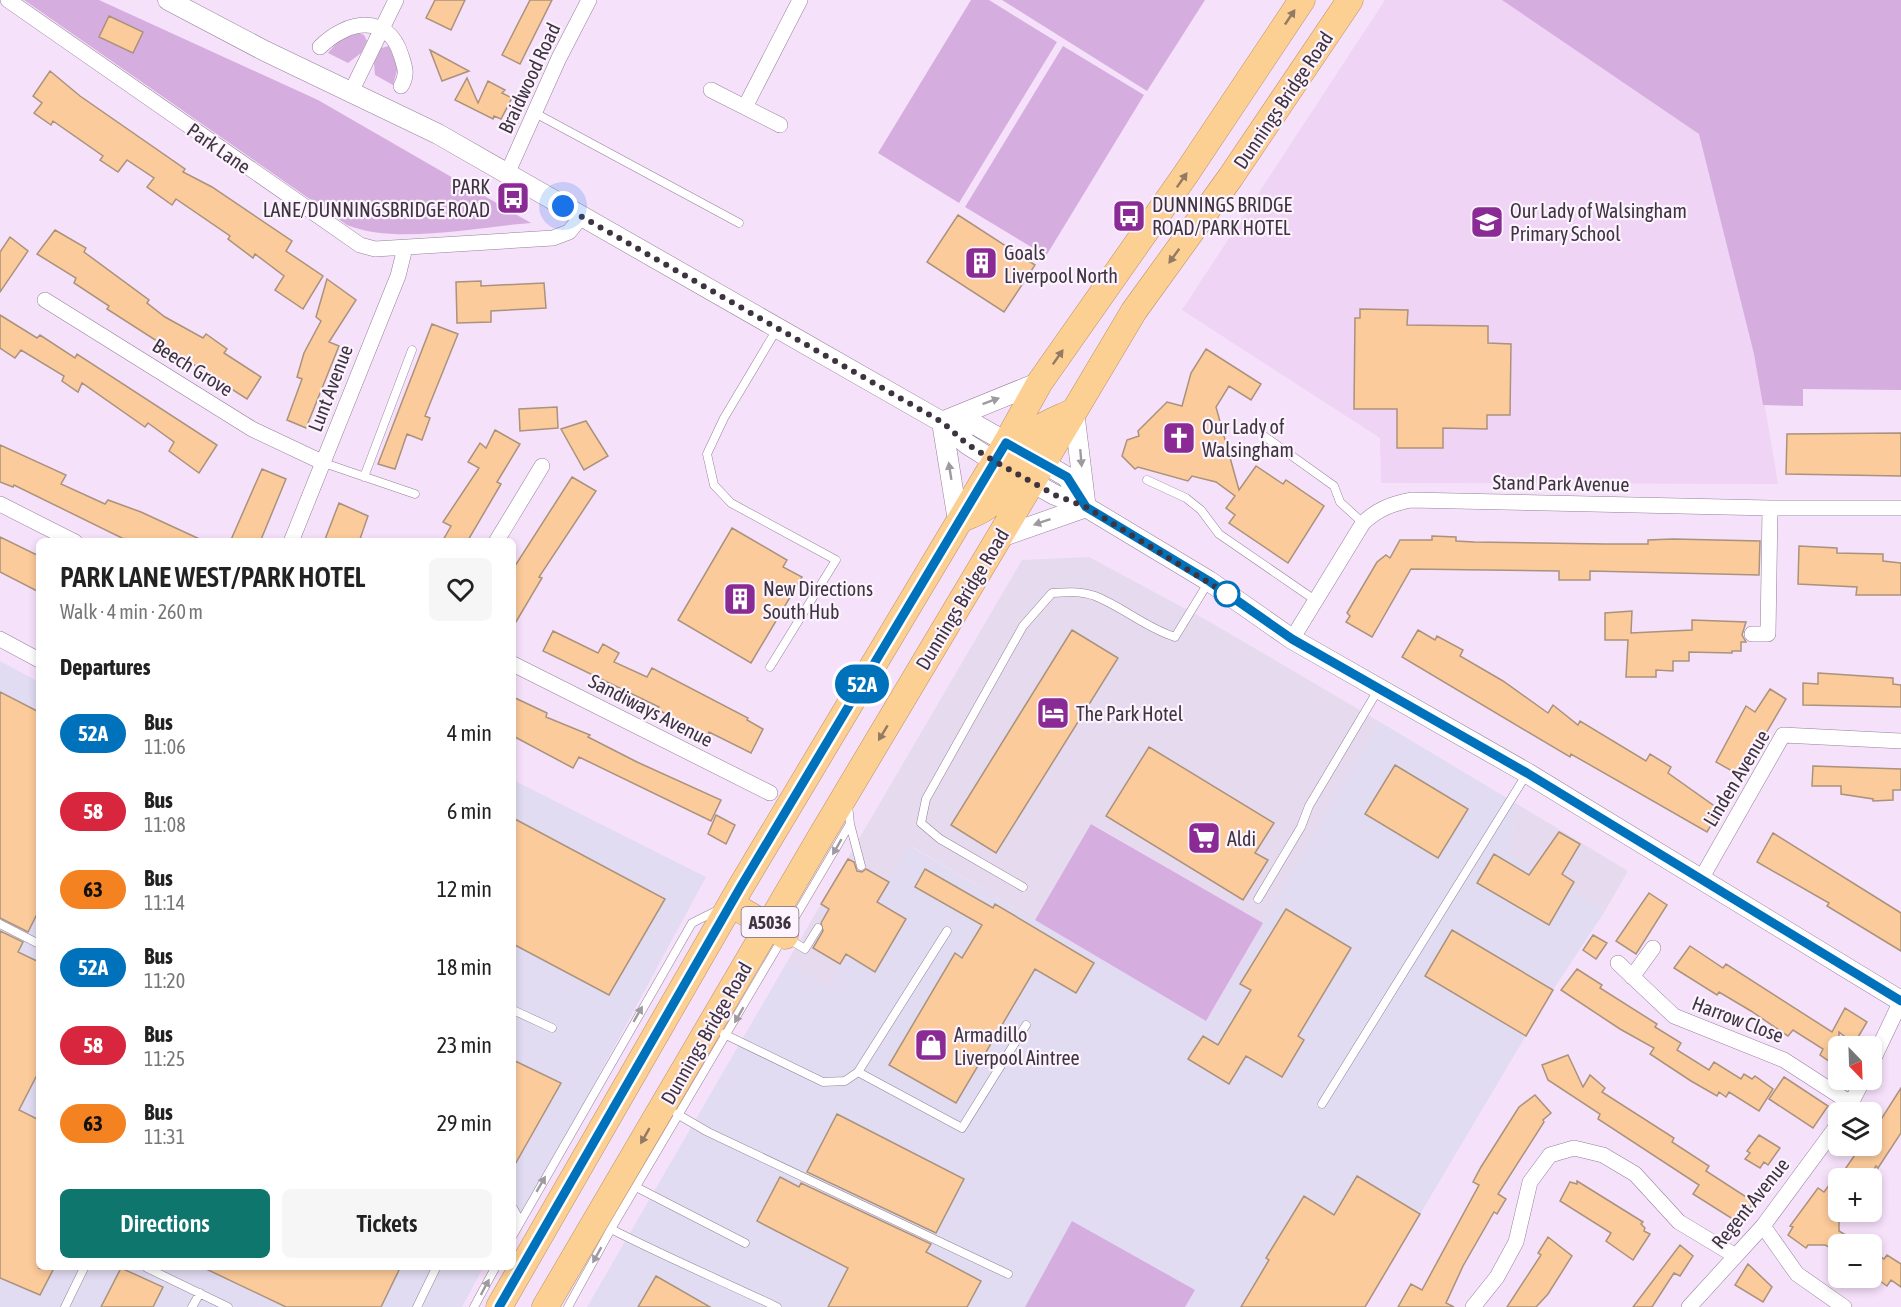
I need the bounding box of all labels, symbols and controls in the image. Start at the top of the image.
one-way arrow [1284,10,1296,26]
street label: Braidwood Road [493,19,565,137]
street label: Dunnings Bridge Road [1229,27,1337,173]
street label: Park Lane [183,118,255,178]
one-way arrow [1176,172,1188,188]
place label: PARK LANE/DUNNINGSBRIDGE ROAD [263,175,490,221]
bus stop icon: PARK LANE/DUNNINGSBRIDGE ROAD [495,180,531,216]
your location [548,191,578,221]
place label: DUNNINGS BRIDGE ROAD/PARK HOTEL [1152,193,1293,239]
bus stop icon: DUNNINGS BRIDGE ROAD/PARK HOTEL [1111,198,1147,234]
place label: Our Lady of Walsingham Primary School [1510,199,1687,245]
school or university icon: Our Lady of Walsingham Primary School [1469,204,1505,240]
place label: Goals Liverpool North [1004,241,1118,287]
building icon: Goals Liverpool North [963,245,999,281]
one-way arrow [1169,248,1181,263]
street label: Beech Grove [149,333,237,401]
street label: Lunt Avenue [303,341,357,435]
one-way arrow [1052,349,1064,365]
one-way arrow [982,395,1000,405]
place label: Our Lady of Walsingham [1202,415,1294,461]
church icon: Our Lady of Walsingham [1161,420,1197,456]
one-way arrow [1076,449,1086,468]
one-way arrow [946,462,955,481]
street label: Stand Park Avenue [1492,470,1630,496]
one-way arrow [1032,518,1050,528]
street label: Dunnings Bridge Road [911,524,1013,674]
button: heart [429,558,492,621]
text: PARK LANE WEST/PARK HOTEL [60,561,365,593]
place label: New Directions South Hub [763,577,873,623]
building icon: New Directions South Hub [722,581,758,617]
unlabelled marker [1214,581,1240,607]
text: Walk · 4 min · 260 m [60,600,203,623]
text: Departures [60,654,150,680]
line badge: 52A [828,664,896,704]
street label: Sandiways Avenue [585,669,717,751]
text: 52A [847,672,877,696]
hotel icon: The Park Hotel [1035,695,1071,731]
place label: The Park Hotel [1076,702,1184,725]
text: Bus [144,709,173,735]
text: 4 min [447,720,492,746]
text: 52A [78,721,108,745]
one-way arrow [877,725,888,741]
street label: Linden Avenue [1698,726,1774,830]
text: 11:06 [144,735,186,758]
text: Bus [144,787,173,813]
text: 6 min [447,798,492,824]
text: 58 [83,799,103,823]
text: 11:08 [144,813,186,836]
supermarket icon: Aldi [1186,820,1222,856]
place label: Aldi [1227,827,1256,850]
one-way arrow [832,839,842,856]
text: Bus [144,865,173,891]
text: 12 min [437,876,492,902]
text: 63 [83,877,103,901]
text: 11:14 [144,891,185,914]
road number: A5036 [742,907,798,937]
text: Bus [144,943,173,969]
text: 18 min [437,954,492,980]
text: 52A [78,955,108,979]
street label: Dunnings Bridge Road [656,958,756,1108]
text: 11:20 [144,969,185,992]
street label: Harrow Close [1689,991,1787,1047]
one-way arrow [633,1005,643,1022]
one-way arrow [733,1007,744,1023]
text: Bus [144,1021,173,1047]
place label: Armadillo Liverpool Aintree [954,1023,1080,1069]
shop icon: Armadillo Liverpool Aintree [913,1027,949,1063]
text: 23 min [437,1032,492,1058]
text: 58 [83,1033,103,1057]
north arrow [1828,1036,1882,1090]
map controls [1828,1036,1882,1288]
text: 11:25 [144,1047,185,1070]
text: Bus [144,1099,173,1125]
button: layers [1828,1102,1882,1156]
text: 29 min [437,1110,492,1136]
text: 63 [83,1111,103,1135]
text: 11:31 [144,1125,185,1148]
one-way arrow [639,1128,650,1144]
street label: Regent Avenue [1706,1153,1794,1253]
button: + [1828,1168,1882,1222]
one-way arrow [536,1175,546,1192]
button: Directions [60,1189,270,1258]
button: Tickets [282,1189,492,1258]
button: − [1828,1234,1882,1288]
one-way arrow [592,1247,602,1264]
one-way arrow [480,1279,490,1296]

